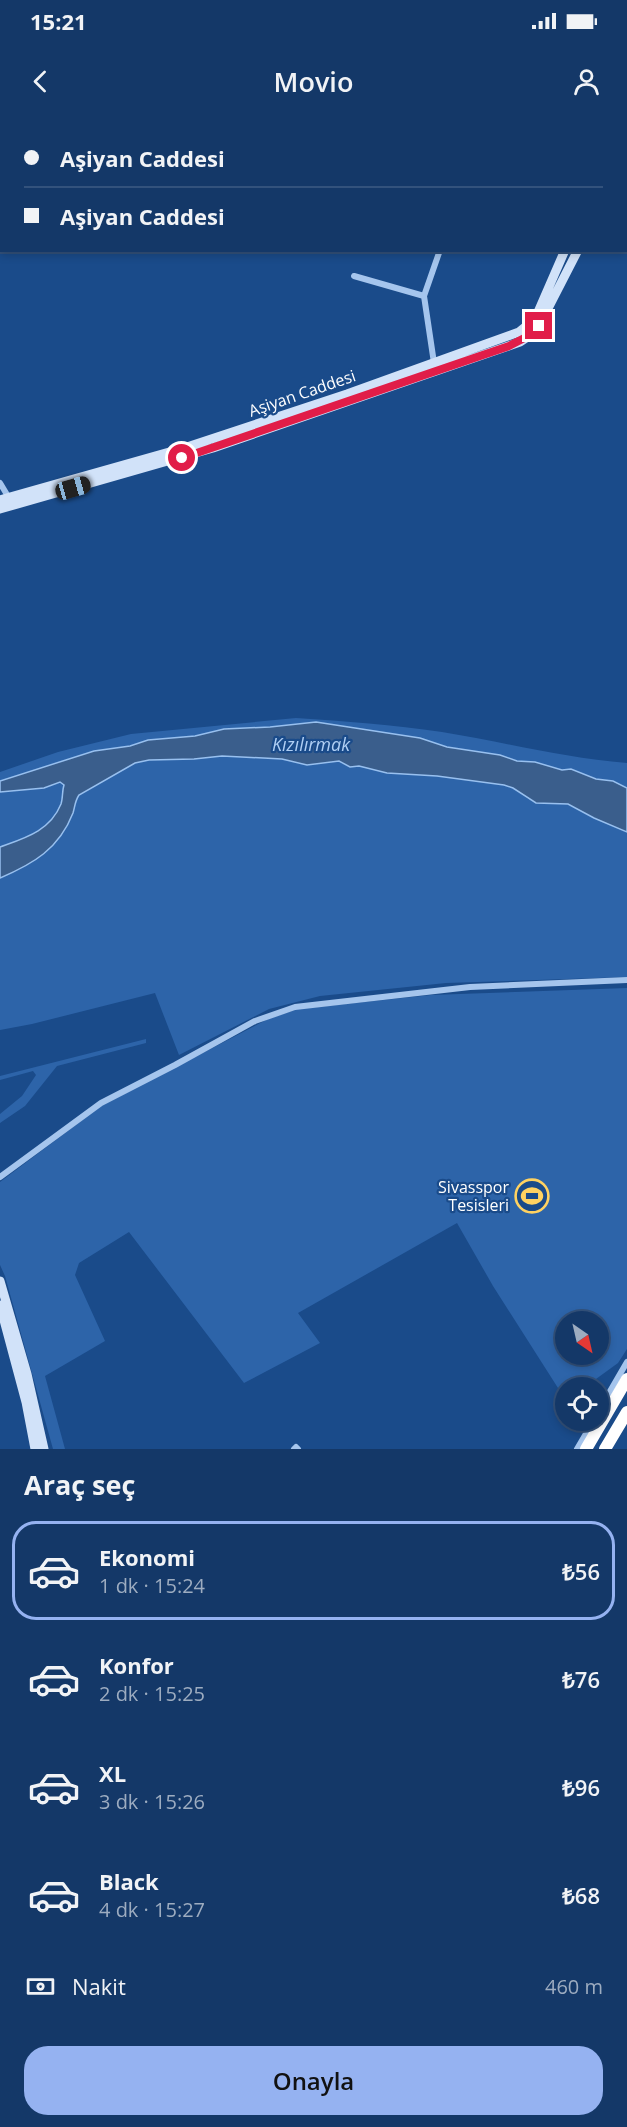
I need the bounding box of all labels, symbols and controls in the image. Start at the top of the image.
text: 15:21 [30,6,87,36]
text: Movio [274,63,353,100]
icon: back [24,65,57,98]
icon: person [570,65,603,98]
text: Aşiyan Caddesi [60,143,225,173]
text: Aşiyan Caddesi [60,201,225,231]
route end [525,312,552,339]
street label: Aşiyan Caddesi [246,364,358,422]
route start [168,444,195,471]
car [53,474,93,502]
water label: Kızılırmak [272,732,351,756]
place label: Sivasspor Tesisleri [438,1176,509,1216]
sports icon: Sivasspor Tesisleri [514,1178,550,1214]
north arrow [555,1311,609,1365]
map controls [555,1311,609,1431]
button: locate [555,1377,609,1431]
text: Araç seç [24,1466,135,1503]
text: Ekonomi [99,1542,195,1572]
icon: car [27,1544,81,1598]
text: ₺56 [562,1556,600,1586]
text: 1 dk · 15:24 [99,1572,205,1599]
text: Konfor [99,1650,174,1680]
icon: car [27,1652,81,1706]
text: ₺76 [562,1664,600,1694]
text: 2 dk · 15:25 [99,1680,205,1707]
text: XL [99,1758,126,1788]
icon: car [27,1760,81,1814]
text: ₺96 [562,1772,600,1802]
text: 3 dk · 15:26 [99,1788,205,1815]
text: Black [99,1866,159,1896]
icon: car [27,1868,81,1922]
text: ₺68 [562,1880,600,1910]
text: 4 dk · 15:27 [99,1896,205,1923]
icon: cash [24,1970,57,2003]
text: Nakit [72,1971,126,2001]
text: 460 m [545,1973,603,2000]
button: Onayla [24,2046,603,2115]

